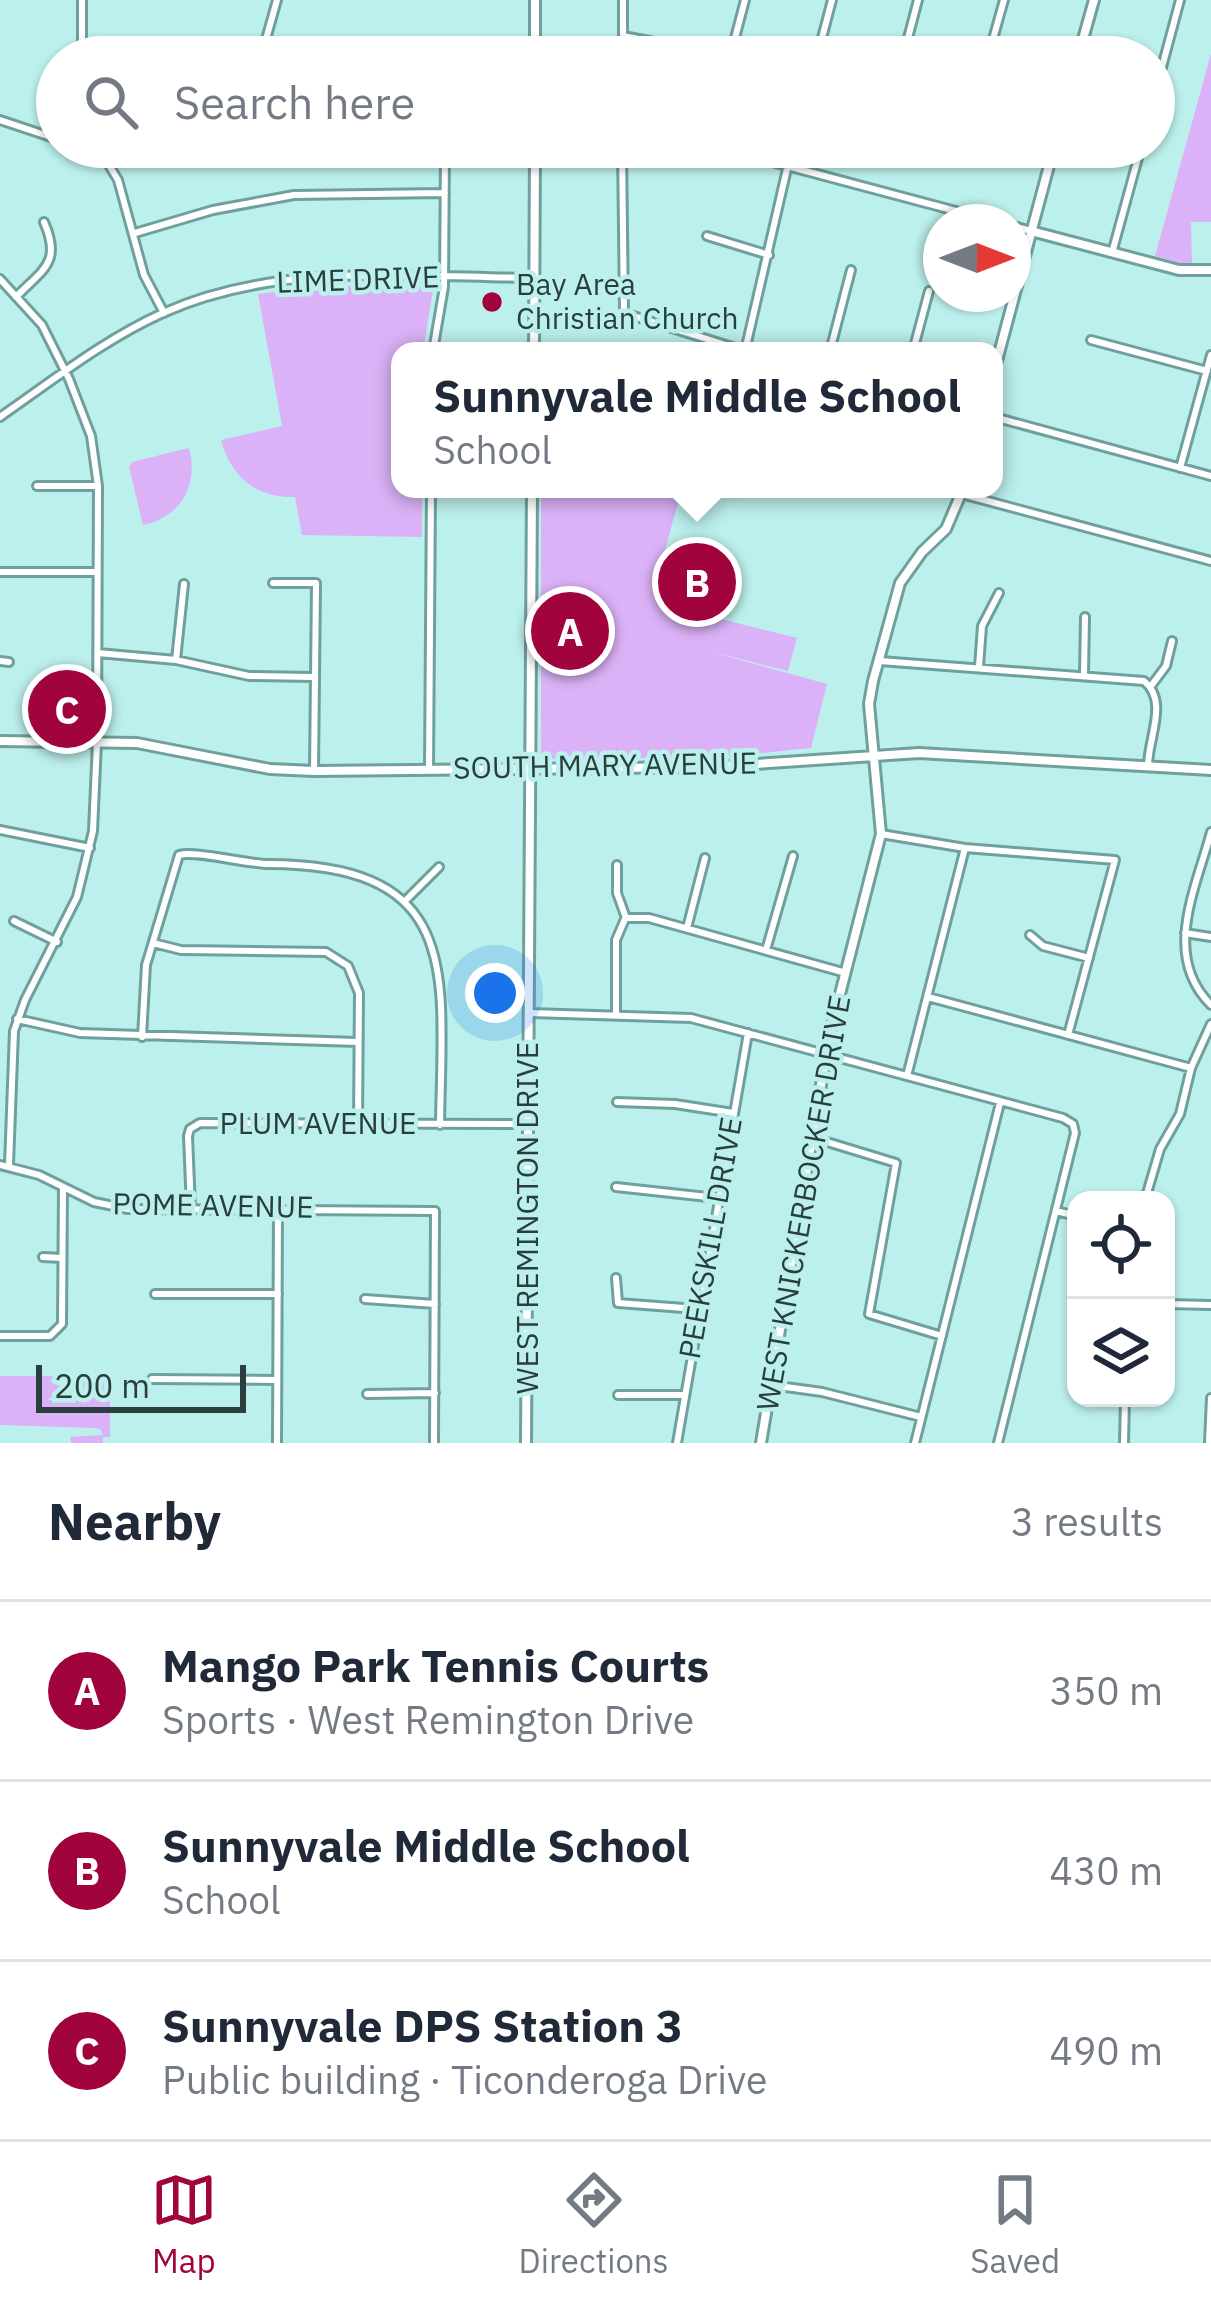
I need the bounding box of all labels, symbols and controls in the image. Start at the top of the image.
search box [36,36,1175,168]
icon: search [78,69,144,135]
text: Search here [174,73,415,131]
north arrow [923,204,1031,312]
street label: LIME DRIVE [276,256,440,301]
place label: Bay Area Christian Church [516,264,738,337]
marker: Bay Area Christian Church [479,289,505,315]
popup [391,342,1003,498]
text: Sunnyvale Middle School [433,366,961,424]
text: School [433,424,552,475]
pin: B [658,537,736,627]
pin: A [531,586,609,676]
pin: C [28,664,106,754]
street label: SOUTH MARY AVENUE [453,742,757,787]
your location [465,963,525,1023]
street label: WEST KNICKERBOCKER DRIVE [747,992,858,1414]
street label: WEST REMINGTON DRIVE [507,1042,546,1394]
street label: PLUM AVENUE [220,1103,416,1142]
street label: PEEKSKILL DRIVE [669,1114,750,1362]
street label: POME AVENUE [112,1183,314,1226]
map controls [1067,1191,1175,1407]
button: locate [1067,1191,1175,1299]
button: layers [1067,1299,1175,1407]
scale bar [36,1359,246,1412]
text: 200 m [54,1364,150,1407]
text: Nearby [48,1488,221,1554]
text: 3 results [1011,1496,1163,1547]
text: Mango Park Tennis Courts [162,1636,709,1694]
text: A [74,1665,100,1716]
text: 350 m [1050,1665,1163,1716]
text: Sports · West Remington Drive [162,1694,694,1745]
text: Sunnyvale Middle School [162,1816,690,1874]
text: B [74,1845,100,1896]
text: 430 m [1050,1845,1163,1896]
text: School [162,1874,281,1925]
text: Sunnyvale DPS Station 3 [162,1996,683,2054]
text: C [74,2025,100,2076]
text: 490 m [1050,2025,1163,2076]
text: Public building · Ticonderoga Drive [162,2054,767,2105]
tab: Map [151,2167,217,2282]
tab: Directions [519,2167,669,2282]
tab: Saved [970,2167,1060,2282]

